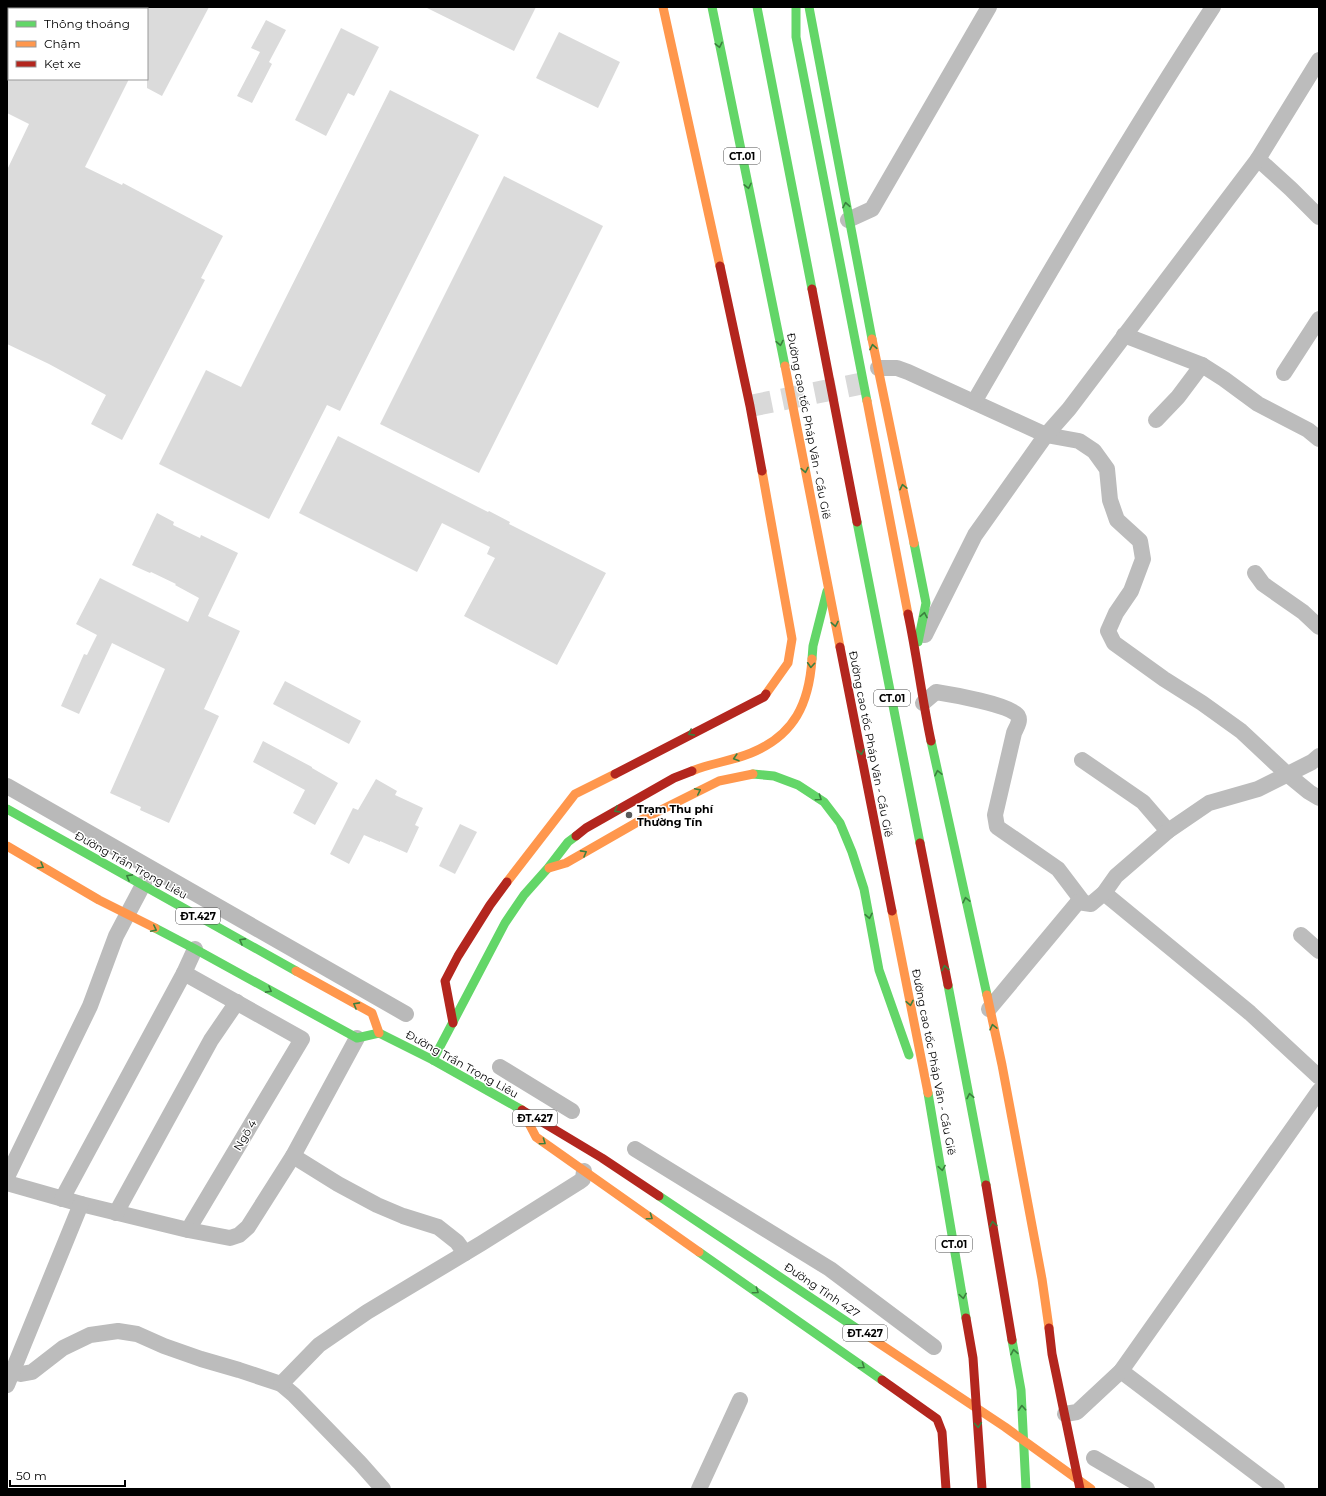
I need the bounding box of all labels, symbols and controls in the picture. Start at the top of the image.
legend [8,8,148,80]
text: Thông thoáng [44,16,130,31]
text: Chậm [44,36,80,51]
one-way arrow [715,42,723,48]
text: Kẹt xe [44,56,81,71]
road number: CT.01 [724,148,760,164]
one-way arrow [744,183,752,189]
one-way arrow [842,202,850,208]
street label: Đường cao tốc Pháp Vân - Cầu Giẽ [784,332,834,521]
one-way arrow [776,339,784,346]
one-way arrow [870,343,878,350]
one-way arrow [801,467,809,473]
one-way arrow [900,484,908,491]
one-way arrow [919,612,928,618]
one-way arrow [831,621,839,628]
street label: Đường cao tốc Pháp Vân - Cầu Giẽ [846,650,896,839]
one-way arrow [807,662,816,668]
road number: CT.01 [874,690,910,706]
one-way arrow [688,728,696,736]
one-way arrow [856,749,864,755]
one-way arrow [732,753,739,762]
one-way arrow [935,770,943,776]
one-way arrow [694,788,701,796]
one-way arrow [815,794,822,801]
place label: Trạm Thu phí Thường Tín [637,802,714,829]
one-way arrow [614,806,621,813]
marker: Trạm Thu phí Thường Tín [624,810,634,820]
street label: Đường Trần Trọng Liêu [72,828,190,902]
one-way arrow [579,850,587,858]
one-way arrow [37,861,44,868]
one-way arrow [126,875,133,882]
one-way arrow [962,897,970,903]
road number: ĐT.427 [176,908,220,924]
one-way arrow [864,913,873,919]
one-way arrow [150,924,158,931]
one-way arrow [239,938,247,946]
one-way arrow [941,965,949,971]
street label: Đường cao tốc Pháp Vân - Cầu Giẽ [909,968,959,1157]
one-way arrow [265,985,272,992]
one-way arrow [906,1000,914,1006]
one-way arrow [353,1002,360,1009]
one-way arrow [990,1024,998,1030]
street label: Đường Trần Trọng Liêu [403,1027,521,1101]
one-way arrow [966,1093,974,1099]
road number: ĐT.427 [513,1110,557,1126]
street label: Ngõ 4 [230,1116,260,1153]
one-way arrow [539,1137,546,1144]
one-way arrow [937,1165,946,1171]
one-way arrow [645,1212,652,1219]
one-way arrow [989,1221,997,1227]
road number: CT.01 [936,1236,972,1252]
street label: Đường Tỉnh 427 [782,1260,862,1320]
one-way arrow [752,1286,759,1294]
one-way arrow [958,1293,967,1299]
road number: ĐT.427 [843,1325,887,1341]
one-way arrow [1010,1349,1019,1355]
one-way arrow [858,1361,865,1369]
one-way arrow [1017,1405,1026,1411]
one-way arrow [973,1422,982,1428]
scale bar [10,1462,125,1488]
text: 50 m [16,1468,47,1483]

